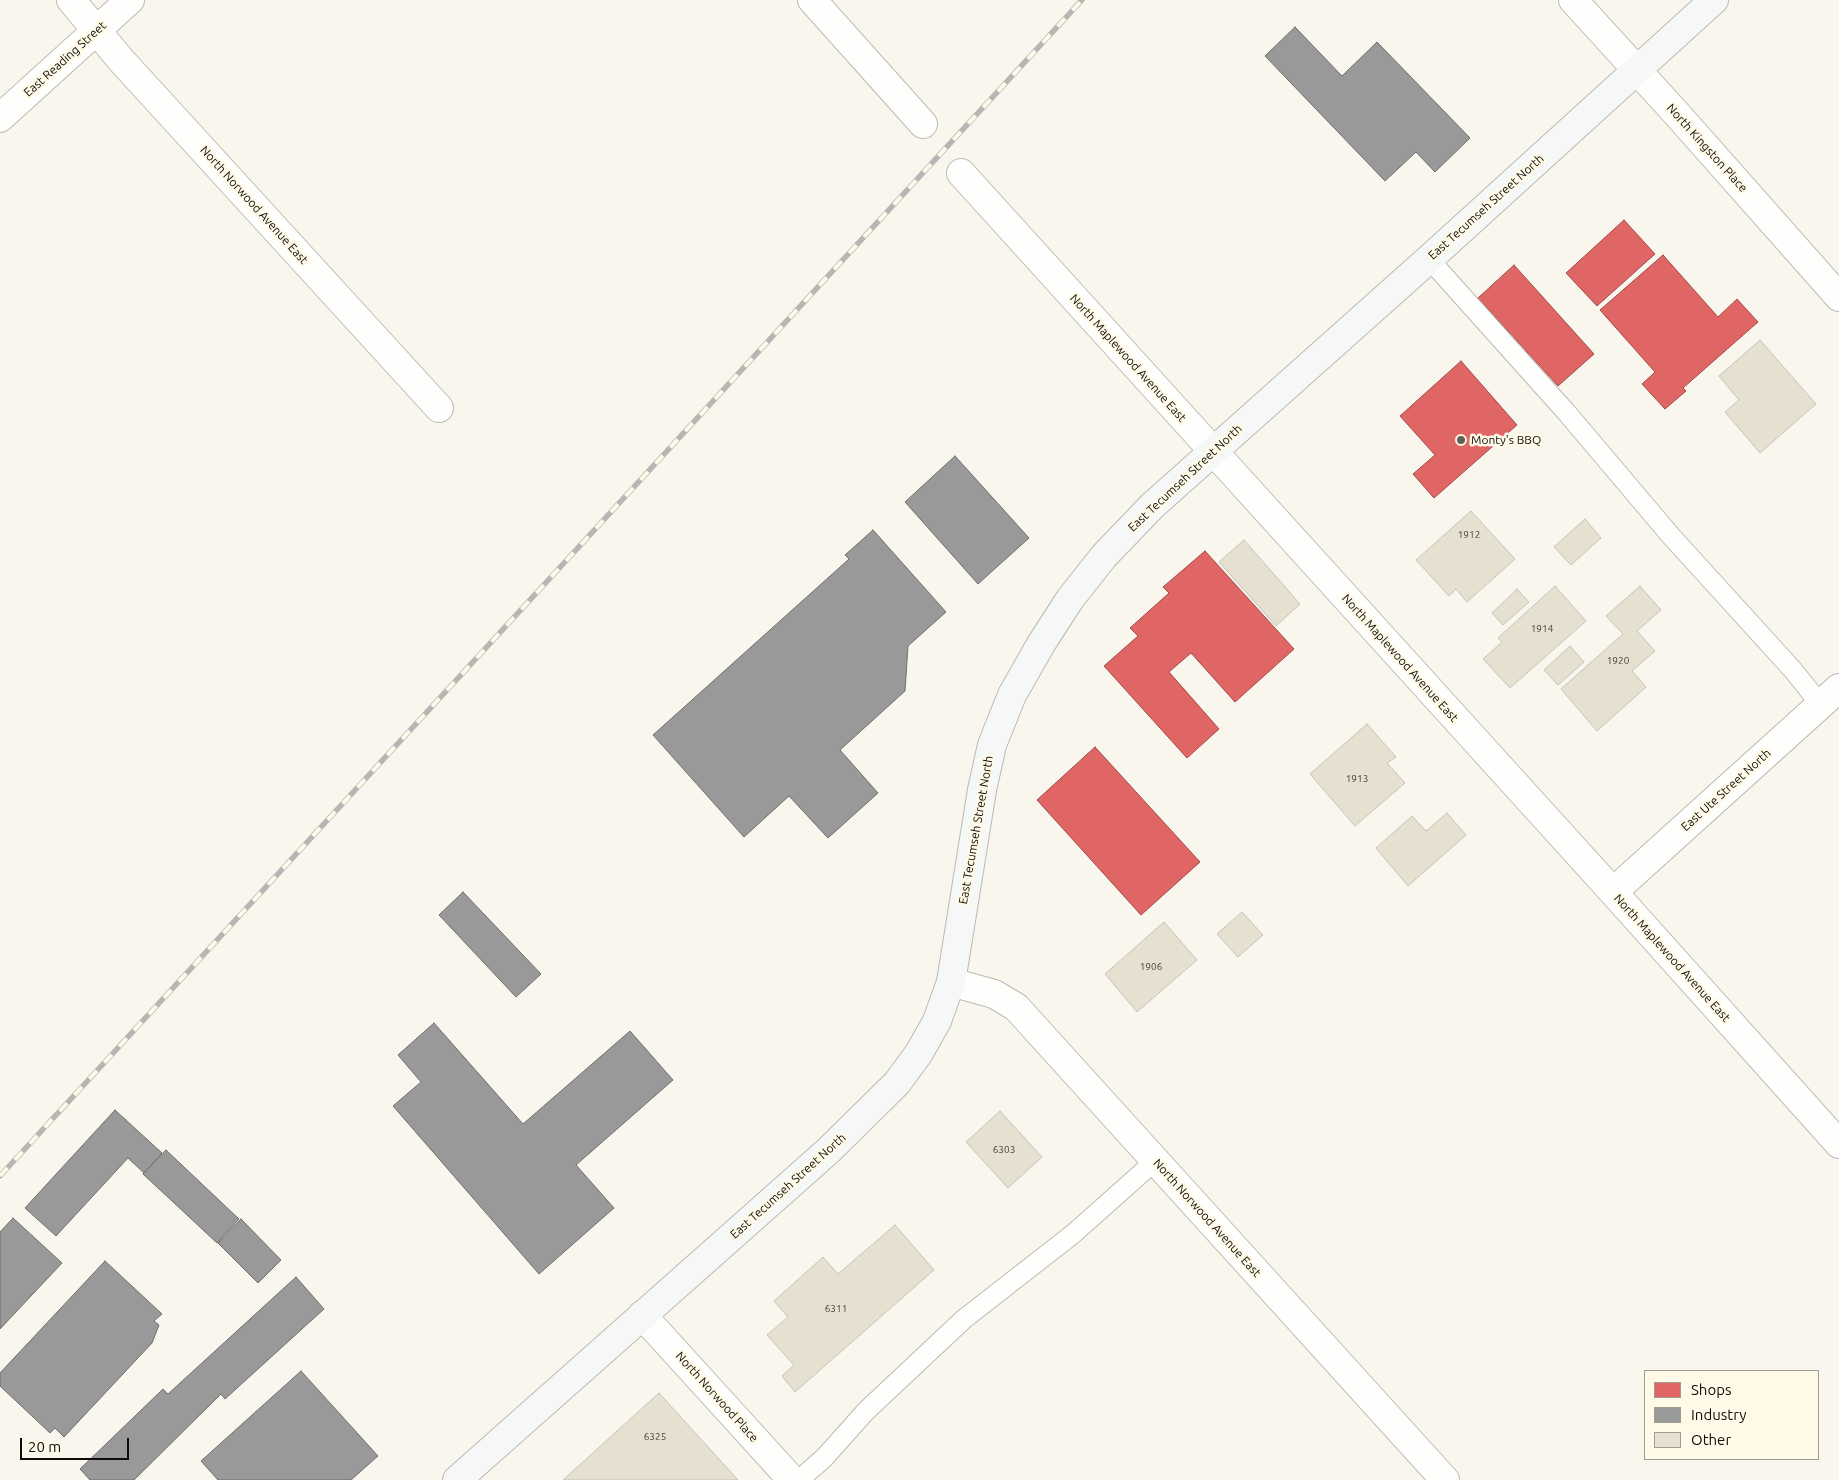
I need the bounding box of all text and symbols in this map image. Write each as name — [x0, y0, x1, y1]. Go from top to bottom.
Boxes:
street label: East Reading Street — [21, 18, 109, 100]
street label: North Kingston Place — [1664, 101, 1750, 195]
street label: North Norwood Avenue East — [197, 143, 311, 267]
street label: East Tecumseh Street North — [1425, 151, 1547, 263]
street label: North Maplewood Avenue East — [1067, 291, 1189, 425]
street label: East Tecumseh Street North — [1125, 421, 1245, 535]
place label: Monty's BBQ — [1471, 433, 1541, 447]
marker: Monty's BBQ — [1455, 434, 1467, 446]
house number: 1912 — [1458, 529, 1480, 541]
street label: North Maplewood Avenue East — [1339, 591, 1461, 725]
house number: 1914 — [1531, 623, 1553, 635]
house number: 1920 — [1607, 655, 1629, 667]
street label: East Ute Street North — [1678, 746, 1774, 834]
street label: East Tecumseh Street North — [956, 755, 996, 905]
house number: 1913 — [1346, 773, 1368, 785]
street label: North Maplewood Avenue East — [1611, 891, 1733, 1025]
house number: 1906 — [1140, 961, 1162, 973]
street label: East Tecumseh Street North — [727, 1130, 849, 1242]
house number: 6303 — [993, 1144, 1015, 1156]
street label: North Norwood Avenue East — [1150, 1156, 1264, 1280]
house number: 6311 — [825, 1303, 847, 1315]
street label: North Norwood Place — [673, 1349, 761, 1445]
legend — [1644, 1370, 1819, 1460]
text: Shops — [1691, 1381, 1732, 1398]
text: Industry — [1691, 1406, 1746, 1423]
scale bar — [22, 1428, 131, 1460]
house number: 6325 — [644, 1431, 666, 1443]
text: Other — [1691, 1431, 1731, 1448]
text: 20 m — [28, 1438, 61, 1455]

